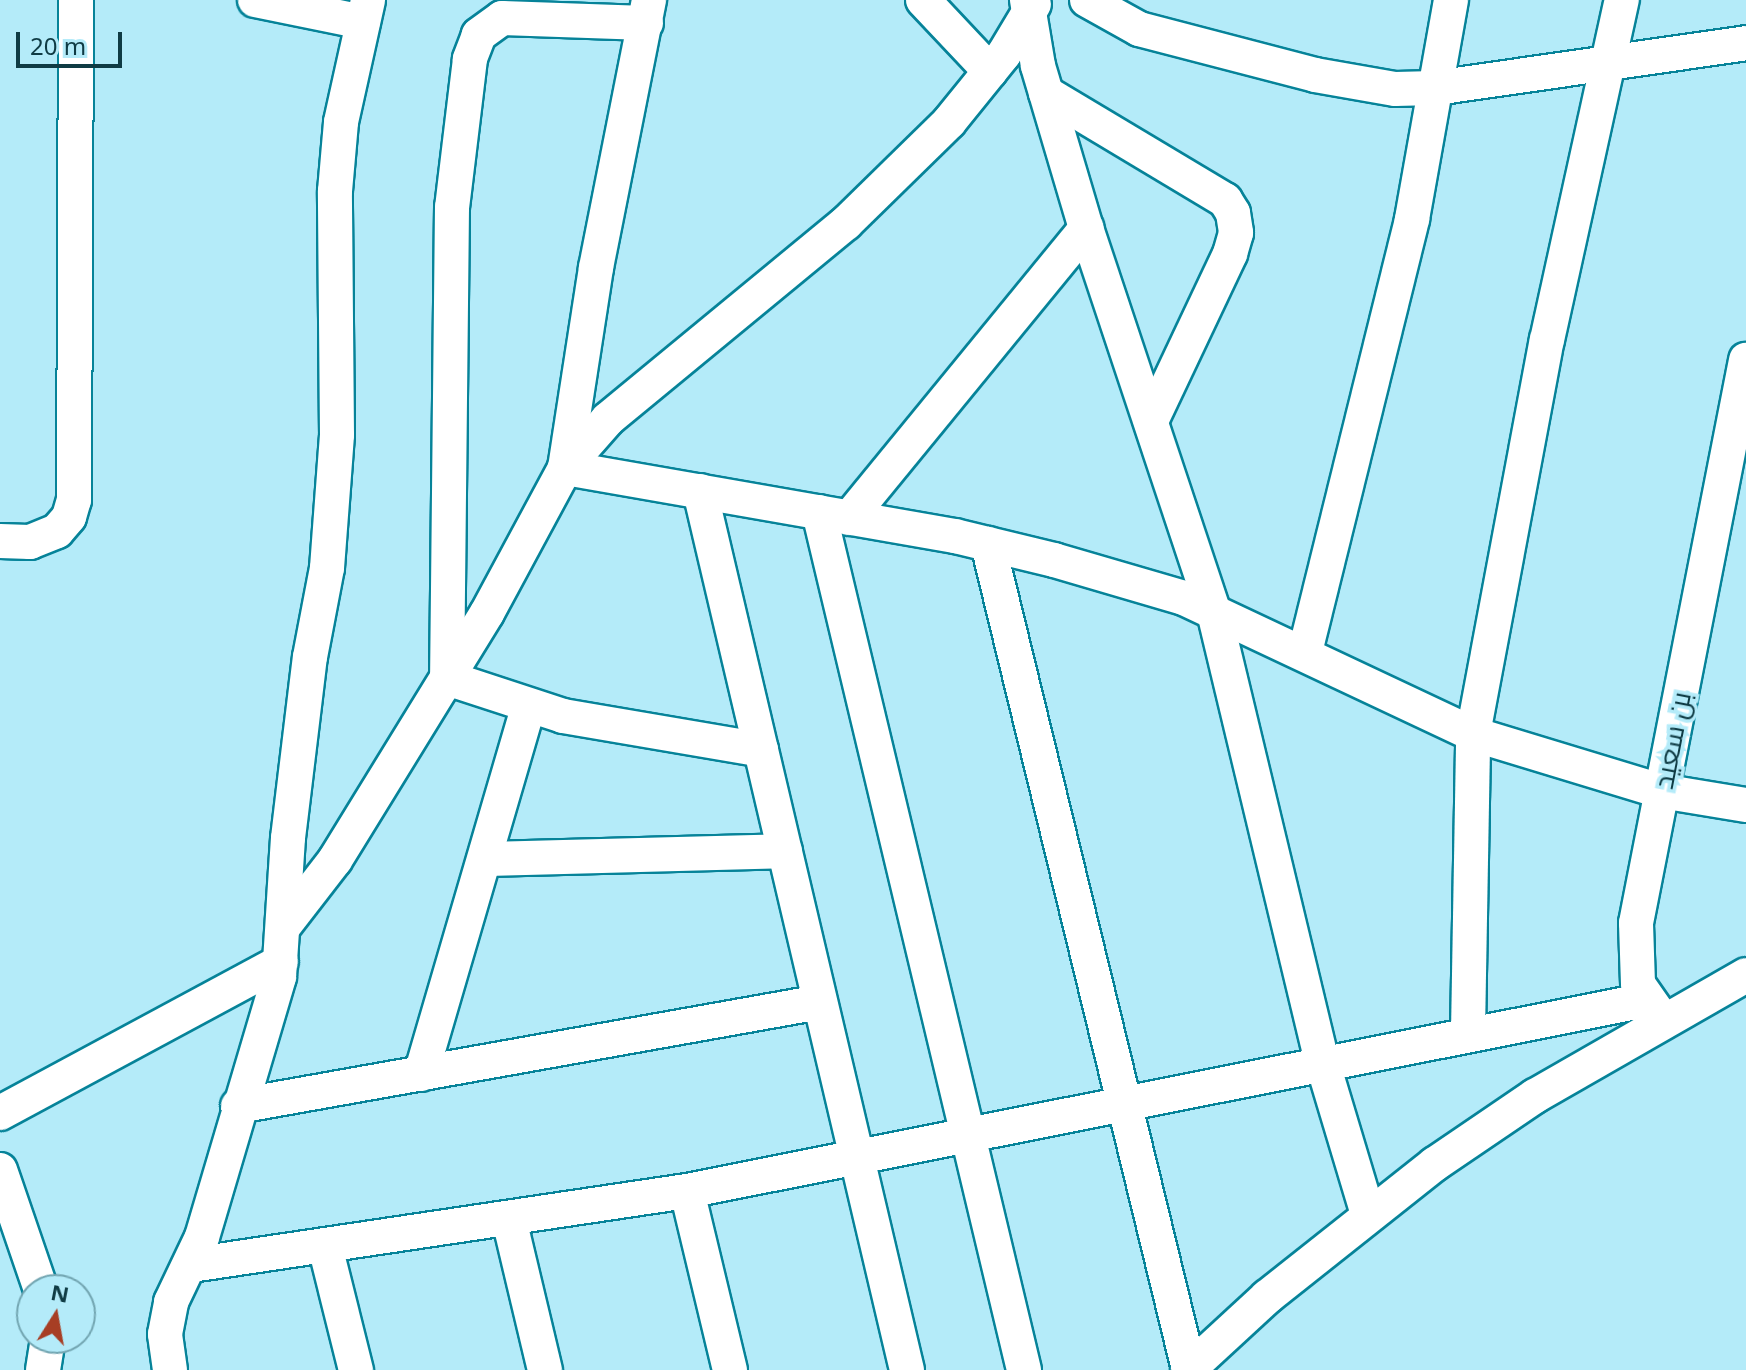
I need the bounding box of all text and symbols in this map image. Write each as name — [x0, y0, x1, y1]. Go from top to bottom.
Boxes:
scale bar — [20, 16, 126, 66]
text: 20 m — [30, 29, 86, 62]
street label: بن سعيد — [1645, 688, 1697, 792]
north arrow — [16, 1274, 96, 1354]
text: N — [49, 1276, 72, 1309]

